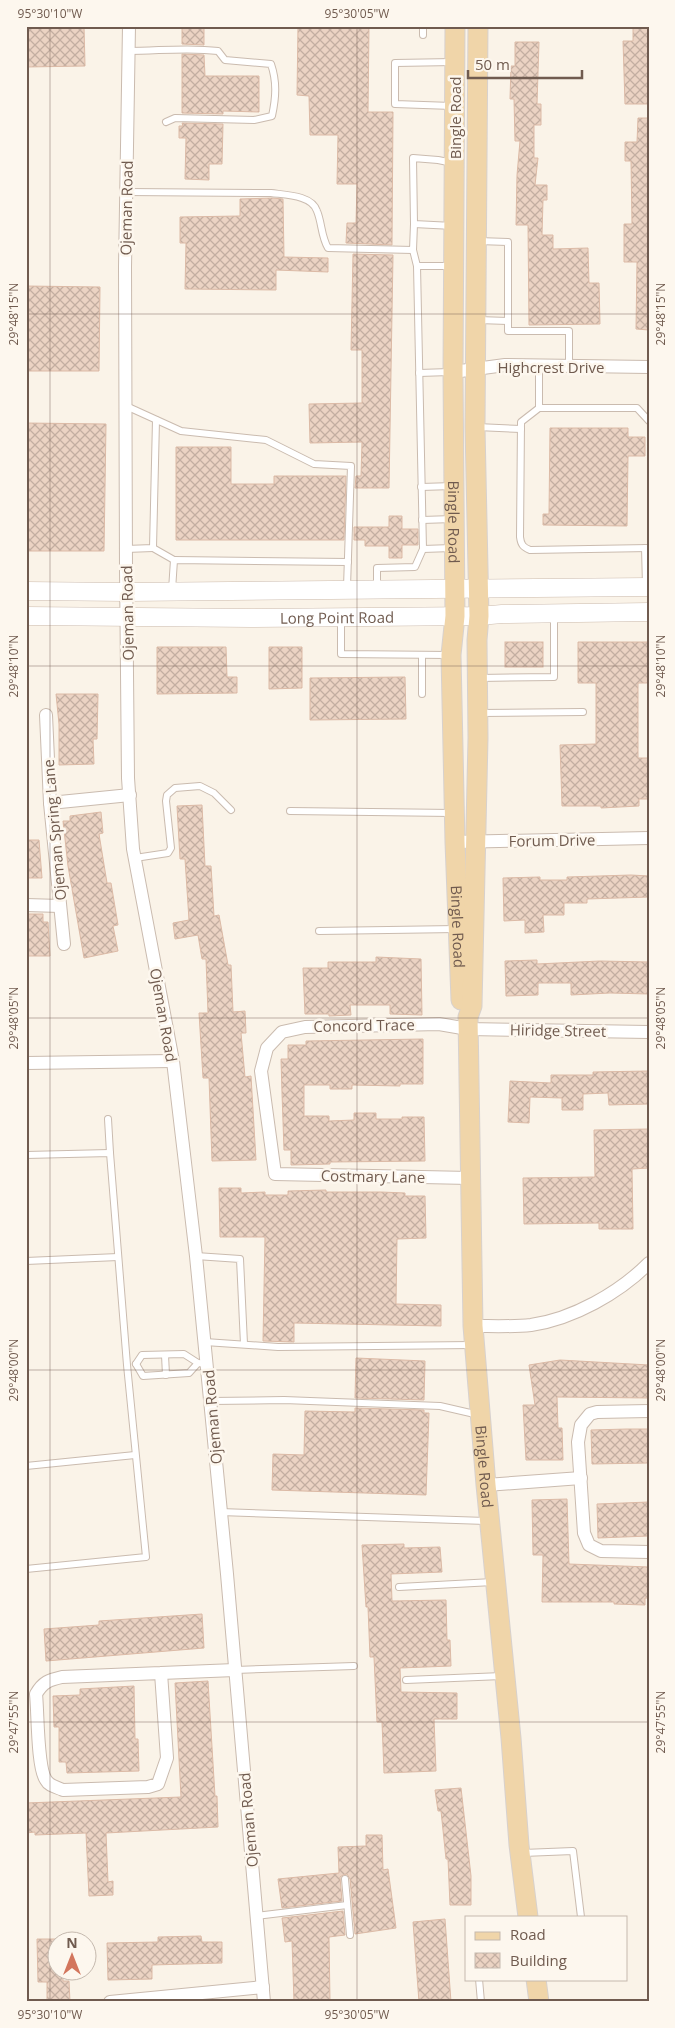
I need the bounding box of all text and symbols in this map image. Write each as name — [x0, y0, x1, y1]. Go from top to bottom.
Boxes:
text: 95°30'10"W — [18, 5, 82, 22]
text: 95°30'05"W — [325, 5, 389, 22]
scale bar — [468, 48, 581, 80]
text: 50 m — [475, 54, 510, 74]
street label: Bingle Road — [445, 77, 465, 159]
street label: Ojeman Road — [115, 160, 137, 256]
text: 29°48'15"N — [5, 283, 22, 345]
text: 29°48'15"N — [652, 283, 669, 345]
street label: Highcrest Drive — [497, 357, 605, 377]
street label: Bingle Road — [444, 480, 465, 563]
street label: Ojeman Road — [116, 565, 138, 661]
street label: Long Point Road — [280, 607, 394, 628]
text: 29°48'10"N — [5, 635, 22, 697]
text: 29°48'10"N — [652, 635, 669, 697]
street label: Ojeman Spring Lane — [38, 759, 70, 901]
street label: Forum Drive — [509, 829, 595, 851]
street label: Bingle Road — [447, 885, 470, 968]
street label: Ojeman Road — [146, 966, 182, 1064]
text: 29°48'05"N — [5, 987, 22, 1049]
text: 29°48'05"N — [652, 987, 669, 1049]
street label: Concord Trace — [313, 1014, 415, 1036]
street label: Hiridge Street — [510, 1019, 606, 1041]
street label: Costmary Lane — [321, 1165, 425, 1187]
text: 29°48'00"N — [5, 1339, 22, 1401]
text: 29°48'00"N — [652, 1339, 669, 1401]
street label: Ojeman Road — [198, 1369, 226, 1465]
street label: Bingle Road — [471, 1424, 498, 1509]
text: 29°47'55"N — [5, 1691, 22, 1753]
text: 29°47'55"N — [652, 1691, 669, 1753]
street label: Ojeman Road — [234, 1772, 262, 1868]
legend — [465, 1916, 628, 1980]
text: Road — [510, 1924, 546, 1944]
north arrow — [48, 1930, 98, 1980]
text: N — [66, 1933, 78, 1952]
text: Building — [510, 1950, 567, 1970]
text: 95°30'10"W — [18, 2006, 82, 2023]
text: 95°30'05"W — [325, 2006, 389, 2023]

